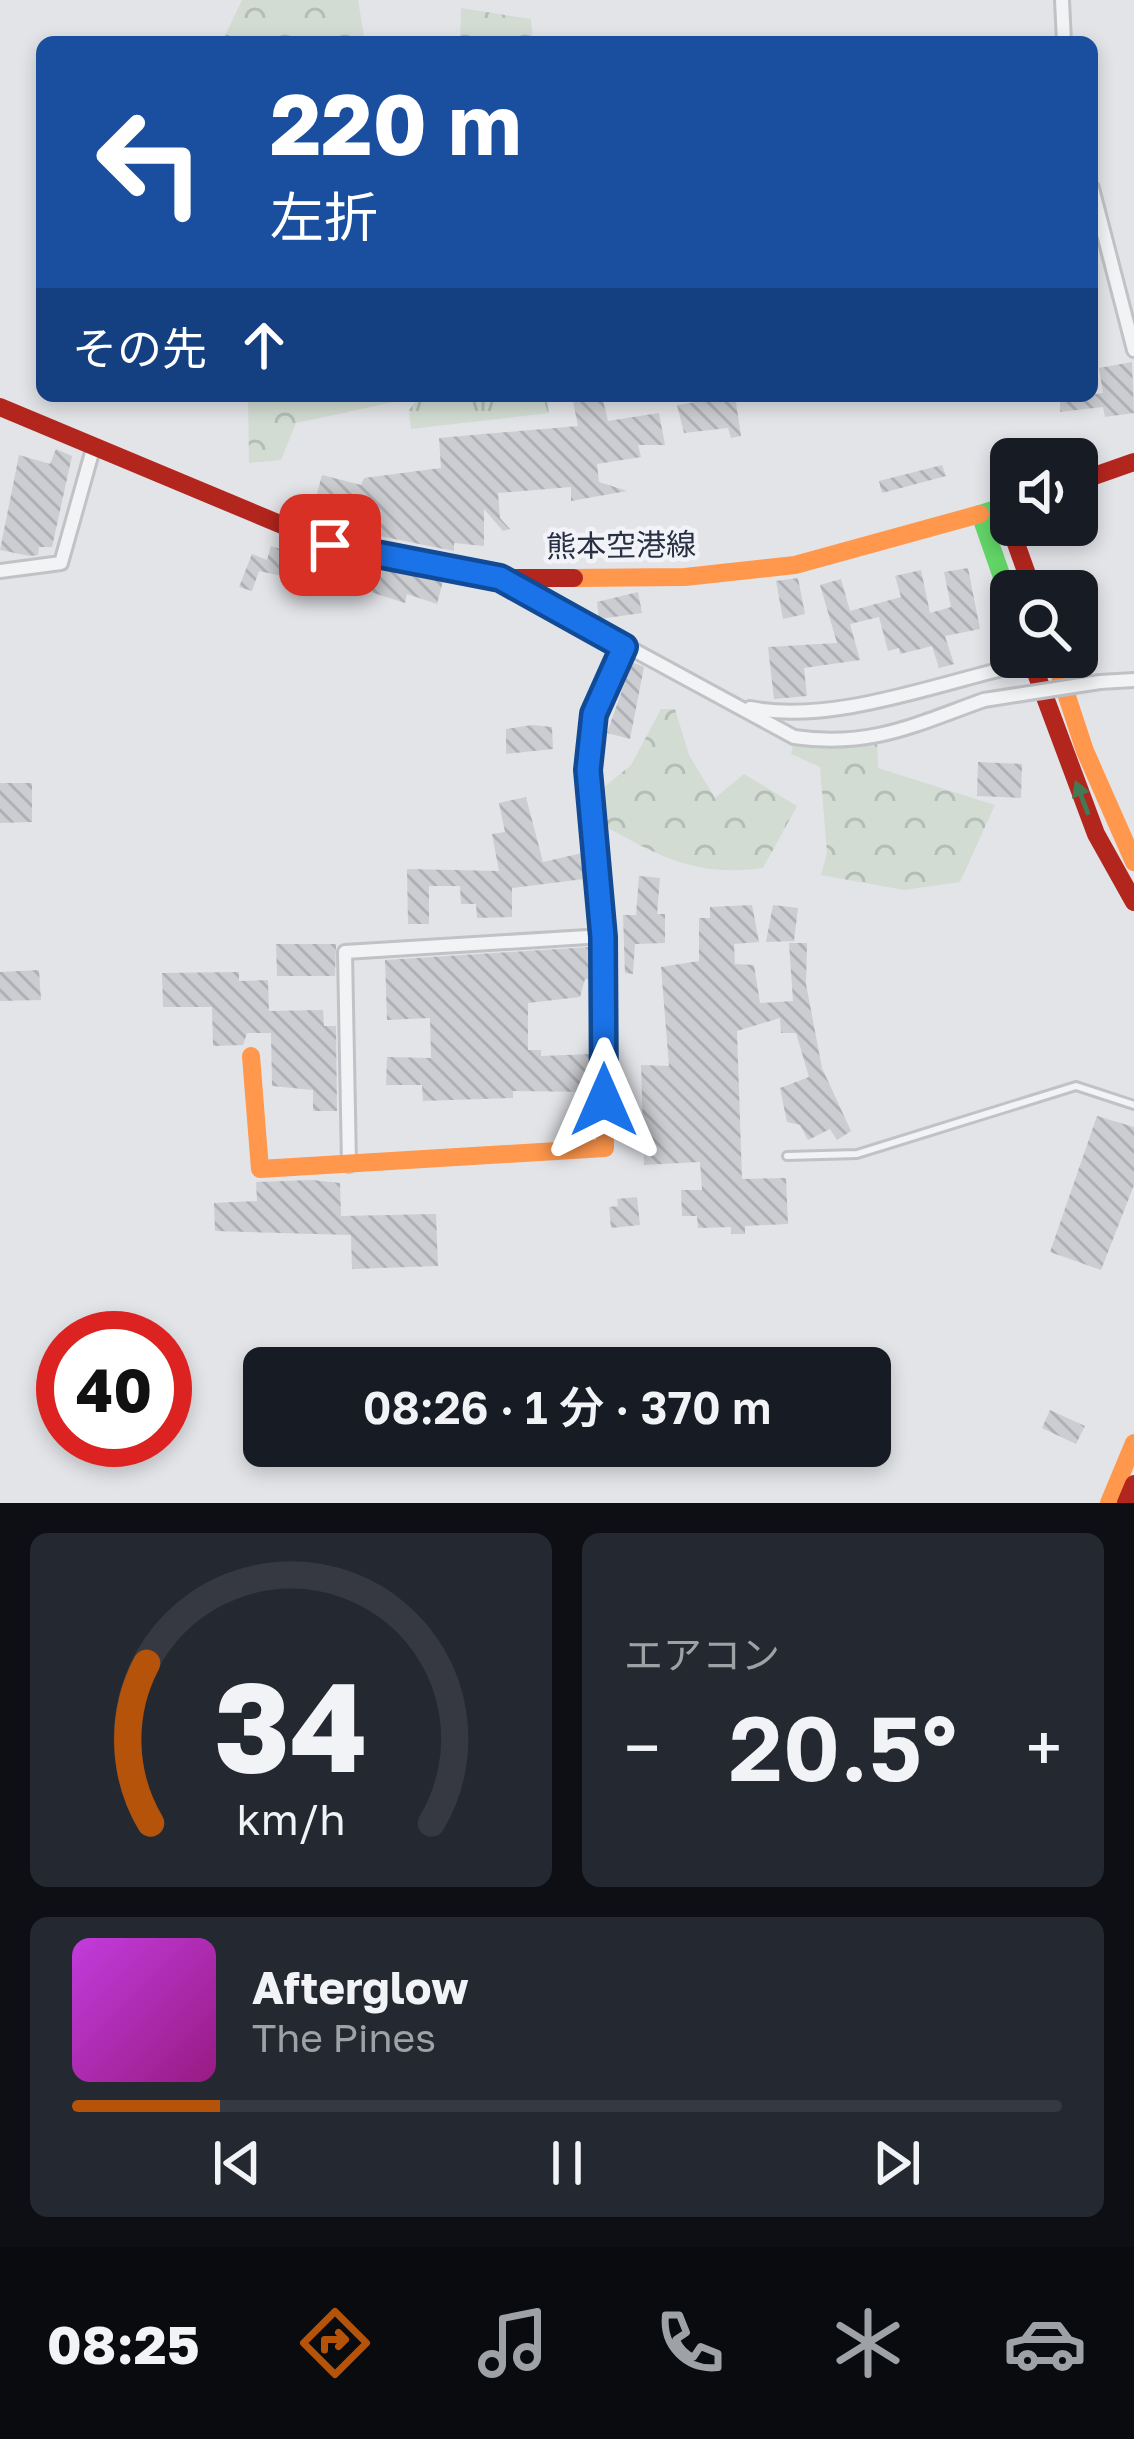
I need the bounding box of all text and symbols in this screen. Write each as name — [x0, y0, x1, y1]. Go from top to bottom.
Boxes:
text: 220 m — [270, 73, 522, 173]
icon: left — [72, 84, 228, 240]
text: 左折 — [270, 184, 378, 249]
icon: ahead — [231, 312, 297, 378]
text: その先 — [72, 321, 207, 375]
map controls — [990, 438, 1098, 678]
button: sound — [990, 438, 1098, 546]
pin — [279, 494, 381, 596]
icon: arrive — [297, 512, 363, 578]
street label: 熊本空港線 — [546, 526, 696, 564]
button: search — [990, 570, 1098, 678]
one-way arrow — [1071, 779, 1090, 815]
position arrow — [541, 1037, 667, 1163]
speed limit sign: 40 — [36, 1311, 192, 1467]
text: 08:26 · 1 分 · 370 m — [363, 1380, 771, 1434]
text: エアコン — [624, 1631, 780, 1678]
text: 34 — [214, 1650, 368, 1799]
text: 20.5° — [729, 1693, 957, 1801]
text: − — [624, 1707, 660, 1787]
text: + — [1026, 1707, 1062, 1787]
text: km/h — [236, 1793, 346, 1844]
text: Afterglow — [252, 1960, 469, 2014]
text: The Pines — [252, 2014, 436, 2061]
icon: previous — [204, 2130, 270, 2196]
icon: pause — [534, 2130, 600, 2196]
icon: next — [864, 2130, 930, 2196]
icon: directions — [293, 2301, 377, 2385]
icon: music — [471, 2301, 555, 2385]
icon: phone — [648, 2301, 732, 2385]
icon: climate — [826, 2301, 910, 2385]
icon: car — [1003, 2301, 1087, 2385]
text: 08:25 — [47, 2311, 200, 2376]

